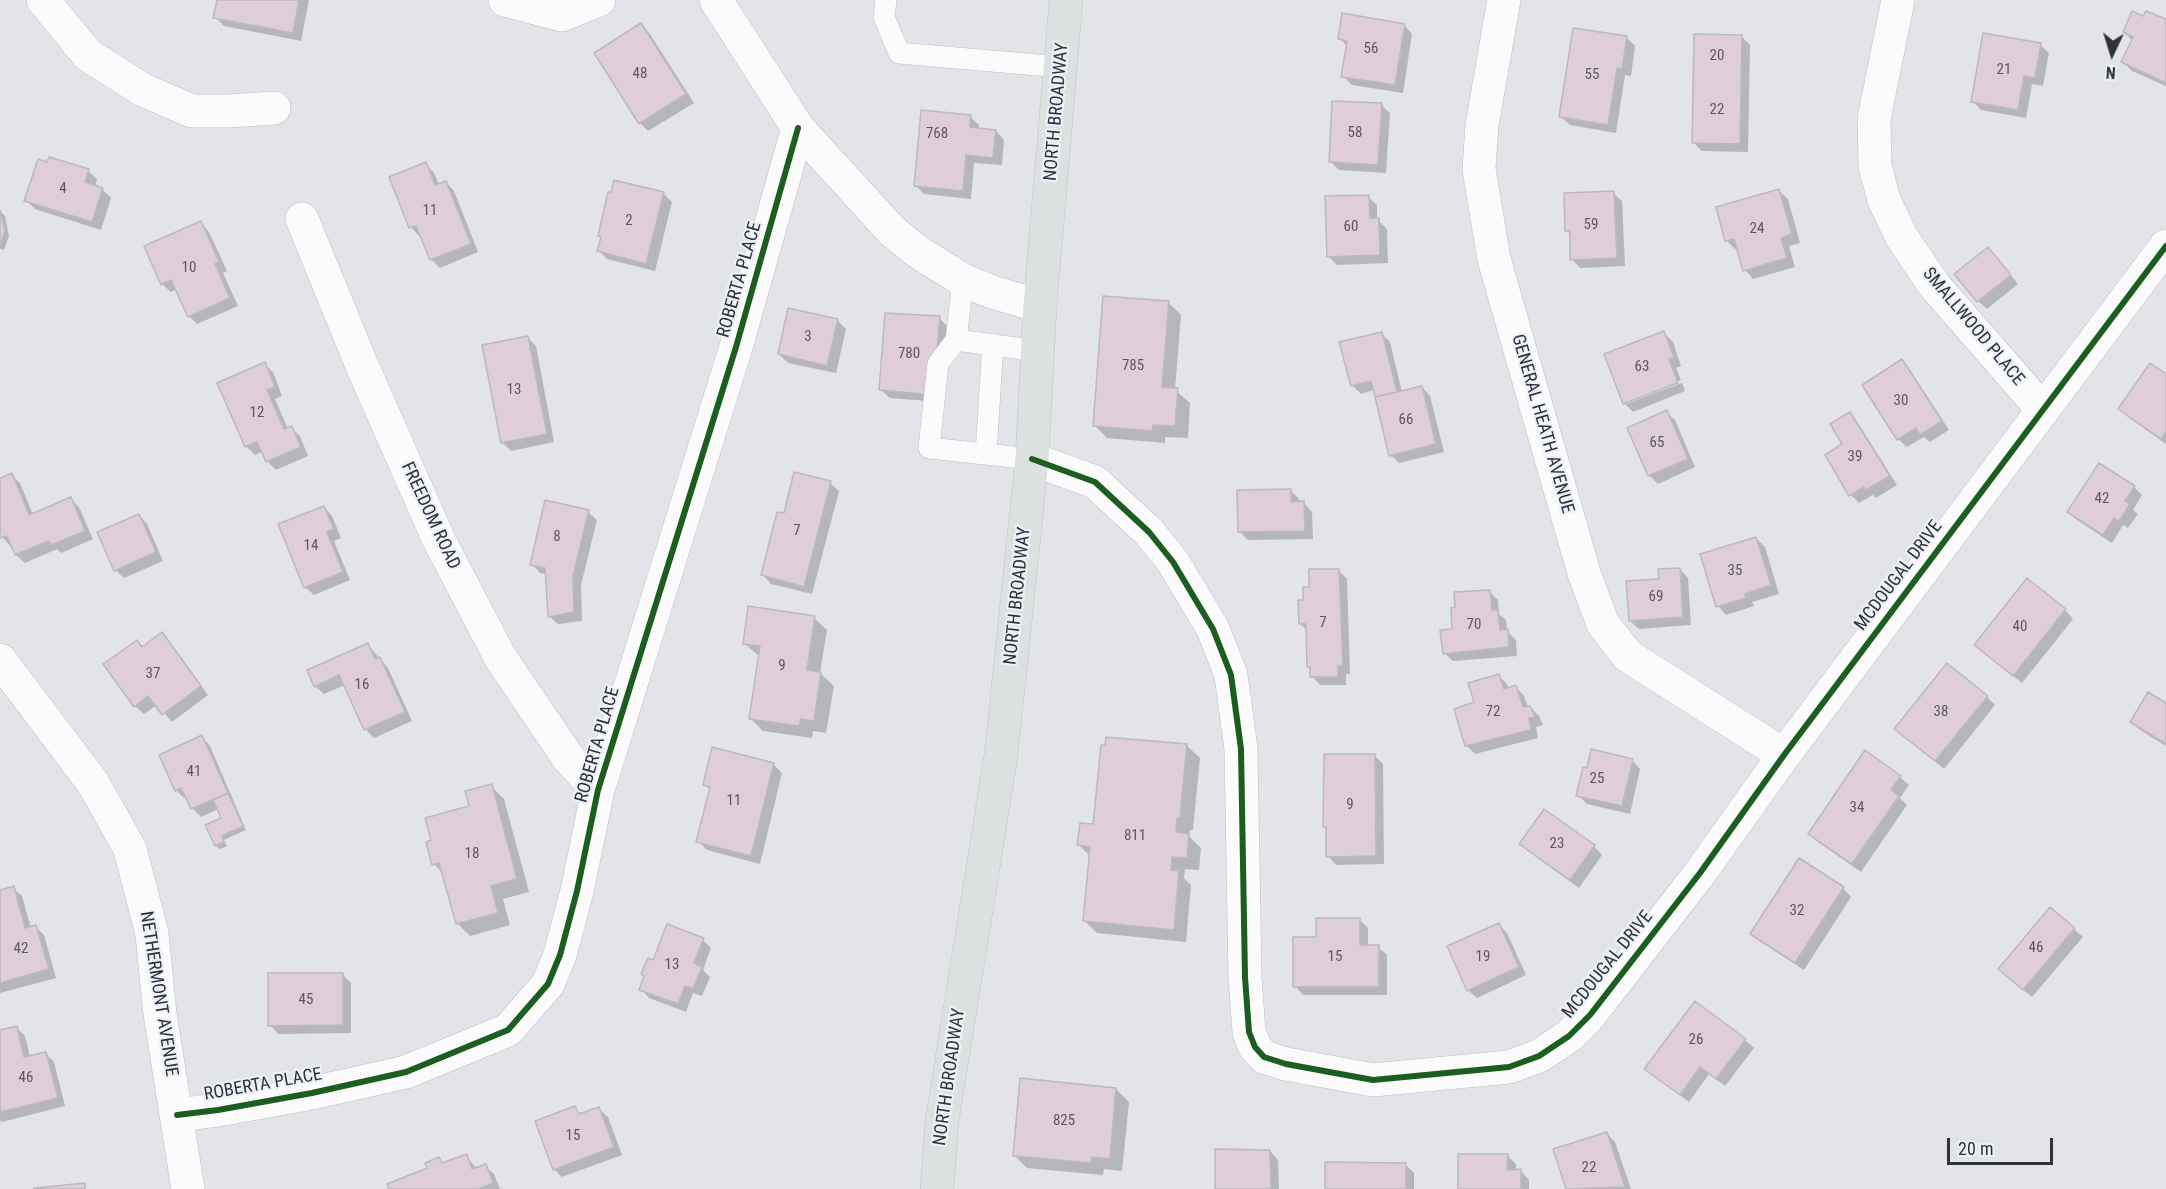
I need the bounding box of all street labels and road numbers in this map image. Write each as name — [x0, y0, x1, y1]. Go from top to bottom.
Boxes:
street label: NORTH BROADWAY — [1040, 42, 1074, 182]
street label: ROBERTA PLACE — [713, 220, 767, 340]
street label: SMALLWOOD PLACE — [1917, 264, 2029, 390]
street label: GENERAL HEATH AVENUE — [1506, 332, 1578, 516]
street label: FREEDOM ROAD — [396, 459, 464, 573]
street label: MCDOUGAL DRIVE — [1851, 517, 1947, 635]
street label: NORTH BROADWAY — [1000, 526, 1036, 666]
street label: ROBERTA PLACE — [571, 685, 625, 805]
street label: MCDOUGAL DRIVE — [1558, 907, 1658, 1023]
street label: NETHERMONT AVENUE — [134, 910, 182, 1078]
street label: NORTH BROADWAY — [930, 1007, 970, 1147]
street label: ROBERTA PLACE — [202, 1064, 324, 1106]

